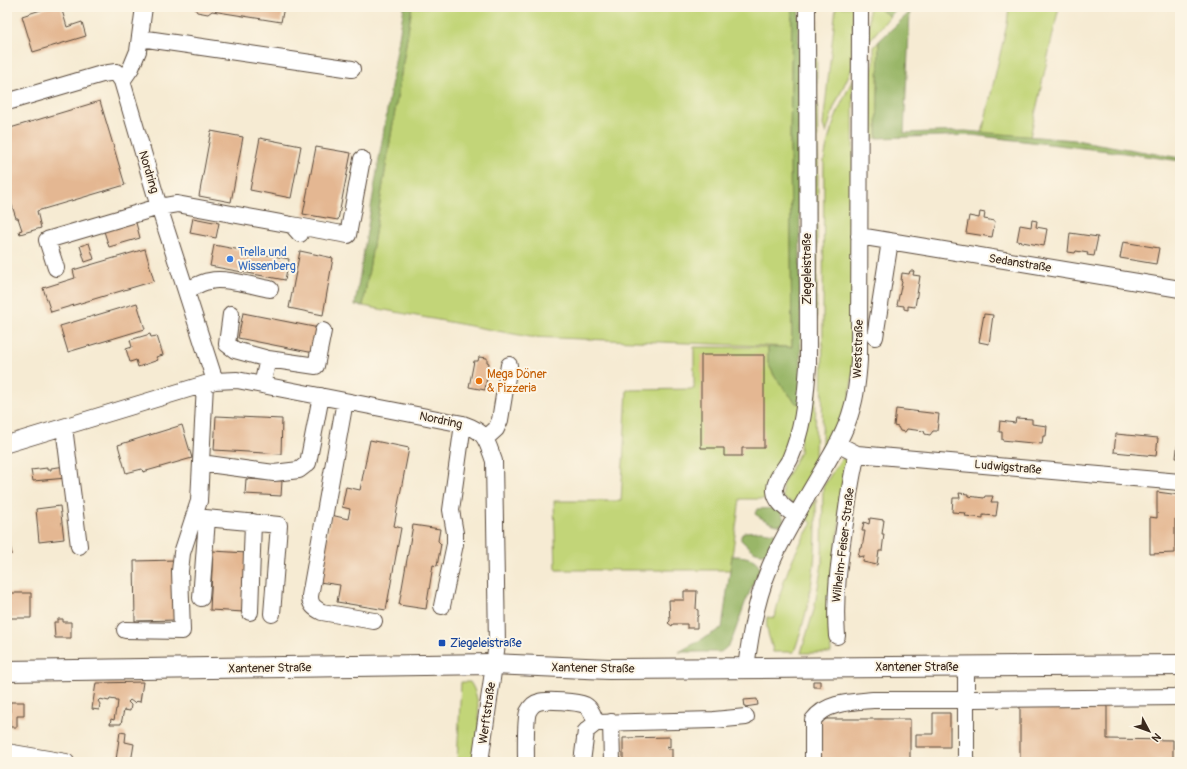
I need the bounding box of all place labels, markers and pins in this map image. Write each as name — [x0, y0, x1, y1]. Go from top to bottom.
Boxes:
place label: Trella und Wissenberg — [238, 245, 296, 274]
marker: Trella und Wissenberg — [225, 254, 235, 264]
place label: Mega Döner & Pizzeria — [487, 367, 548, 396]
marker: Mega Döner & Pizzeria — [474, 376, 484, 386]
place label: Ziegeleistraße — [450, 636, 522, 651]
marker: Ziegeleistraße — [437, 638, 447, 648]

